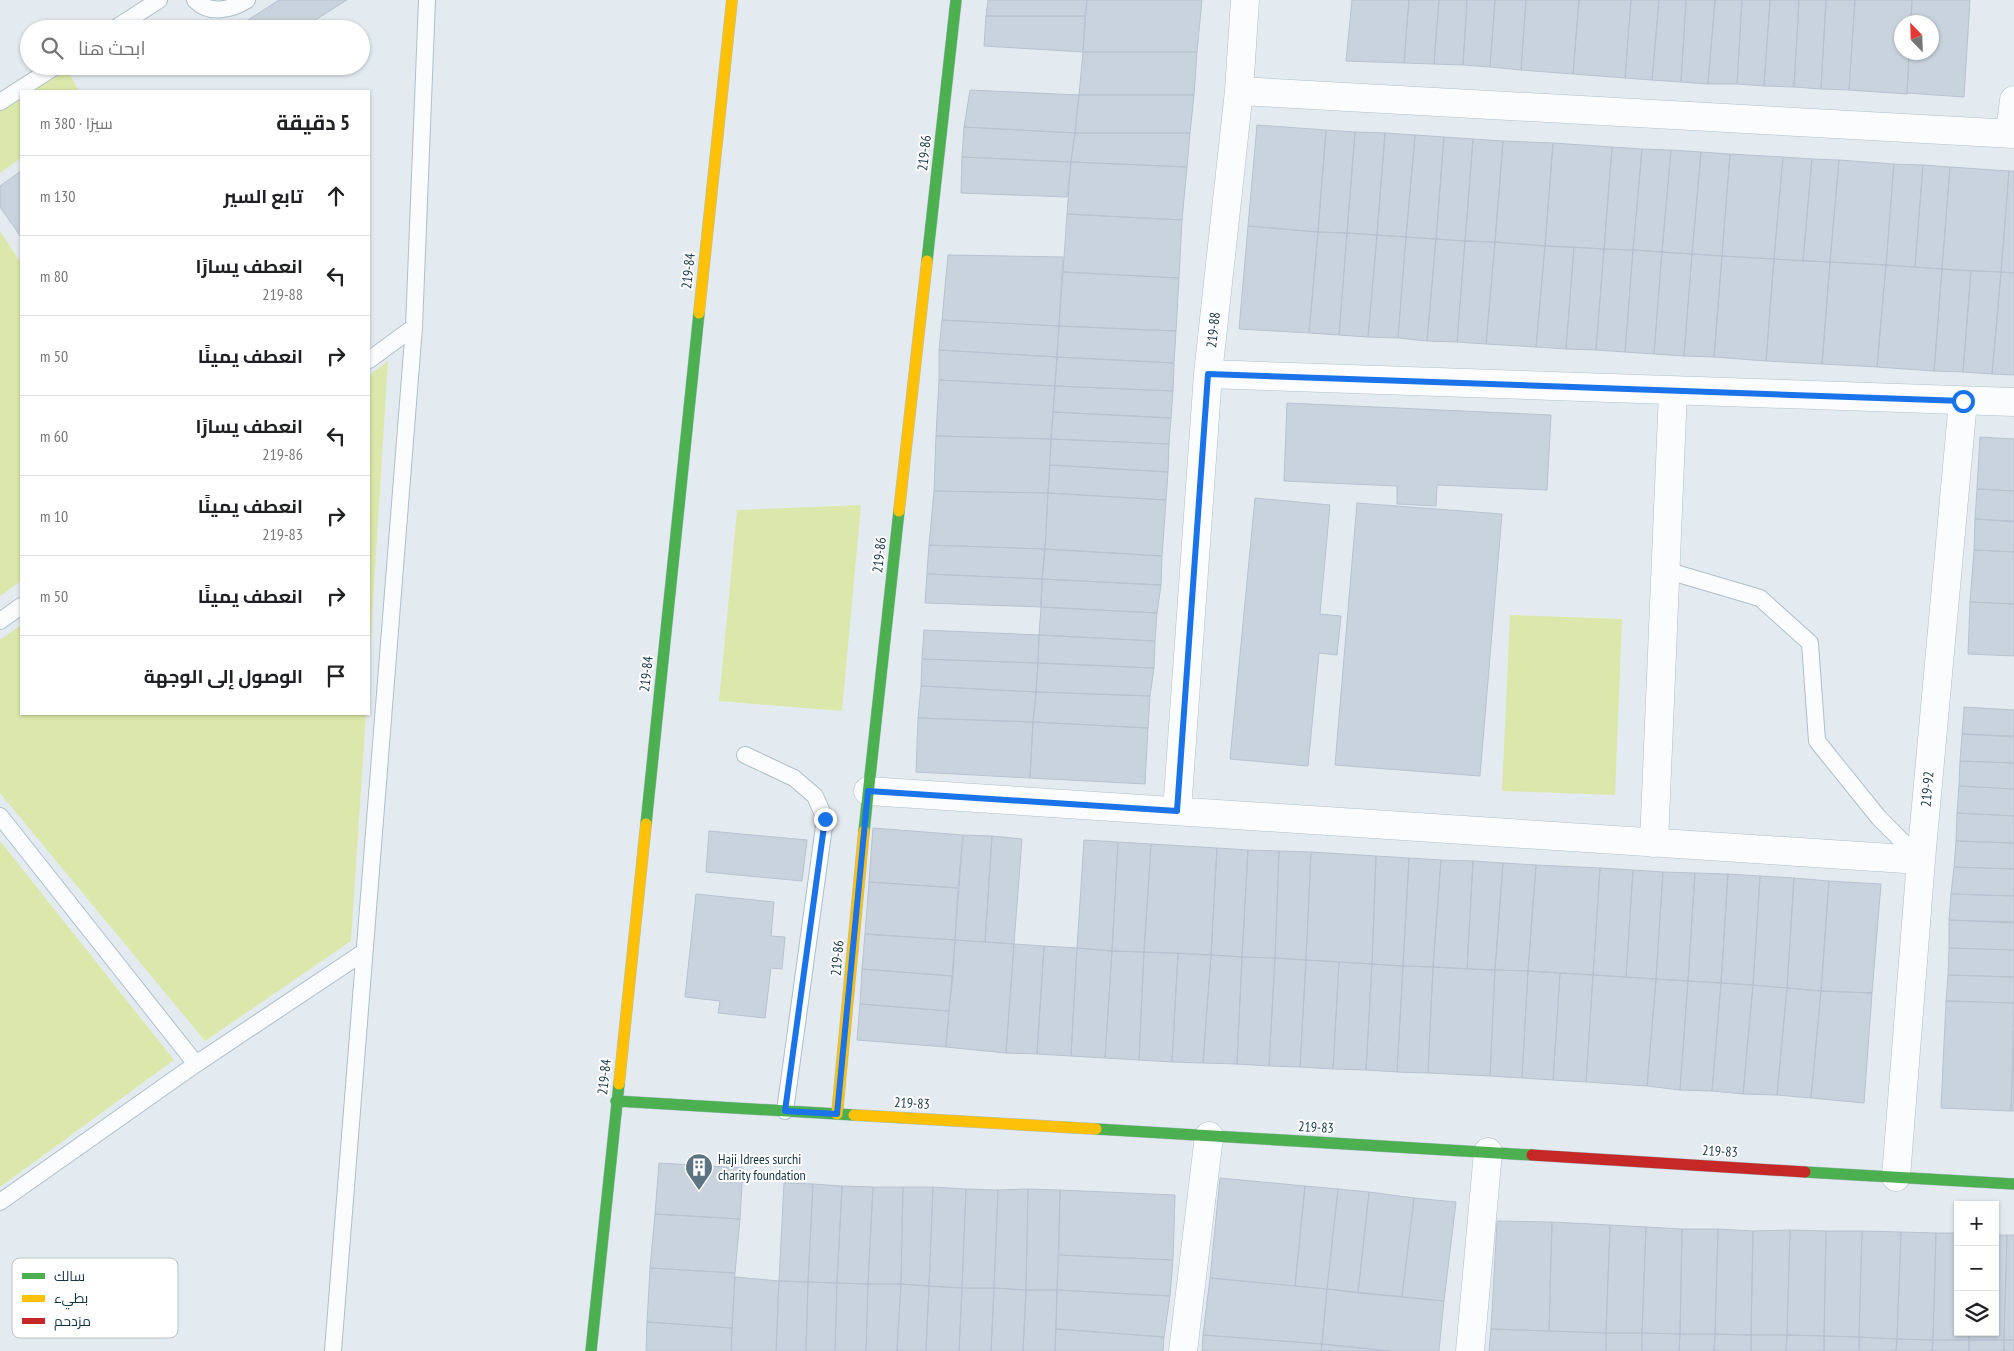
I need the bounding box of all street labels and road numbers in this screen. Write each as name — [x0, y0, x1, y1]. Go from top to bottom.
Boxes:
street label: 219-86 — [913, 134, 935, 172]
street label: 219-84 — [677, 252, 699, 290]
street label: 219-88 — [1202, 311, 1224, 349]
street label: 219-86 — [868, 536, 890, 574]
street label: 219-84 — [635, 655, 657, 693]
street label: 219-92 — [1916, 770, 1938, 808]
street label: 219-86 — [826, 939, 848, 977]
street label: 219-84 — [593, 1058, 615, 1096]
street label: 219-83 — [894, 1093, 930, 1113]
street label: 219-83 — [1298, 1117, 1334, 1137]
street label: 219-83 — [1702, 1141, 1738, 1161]

